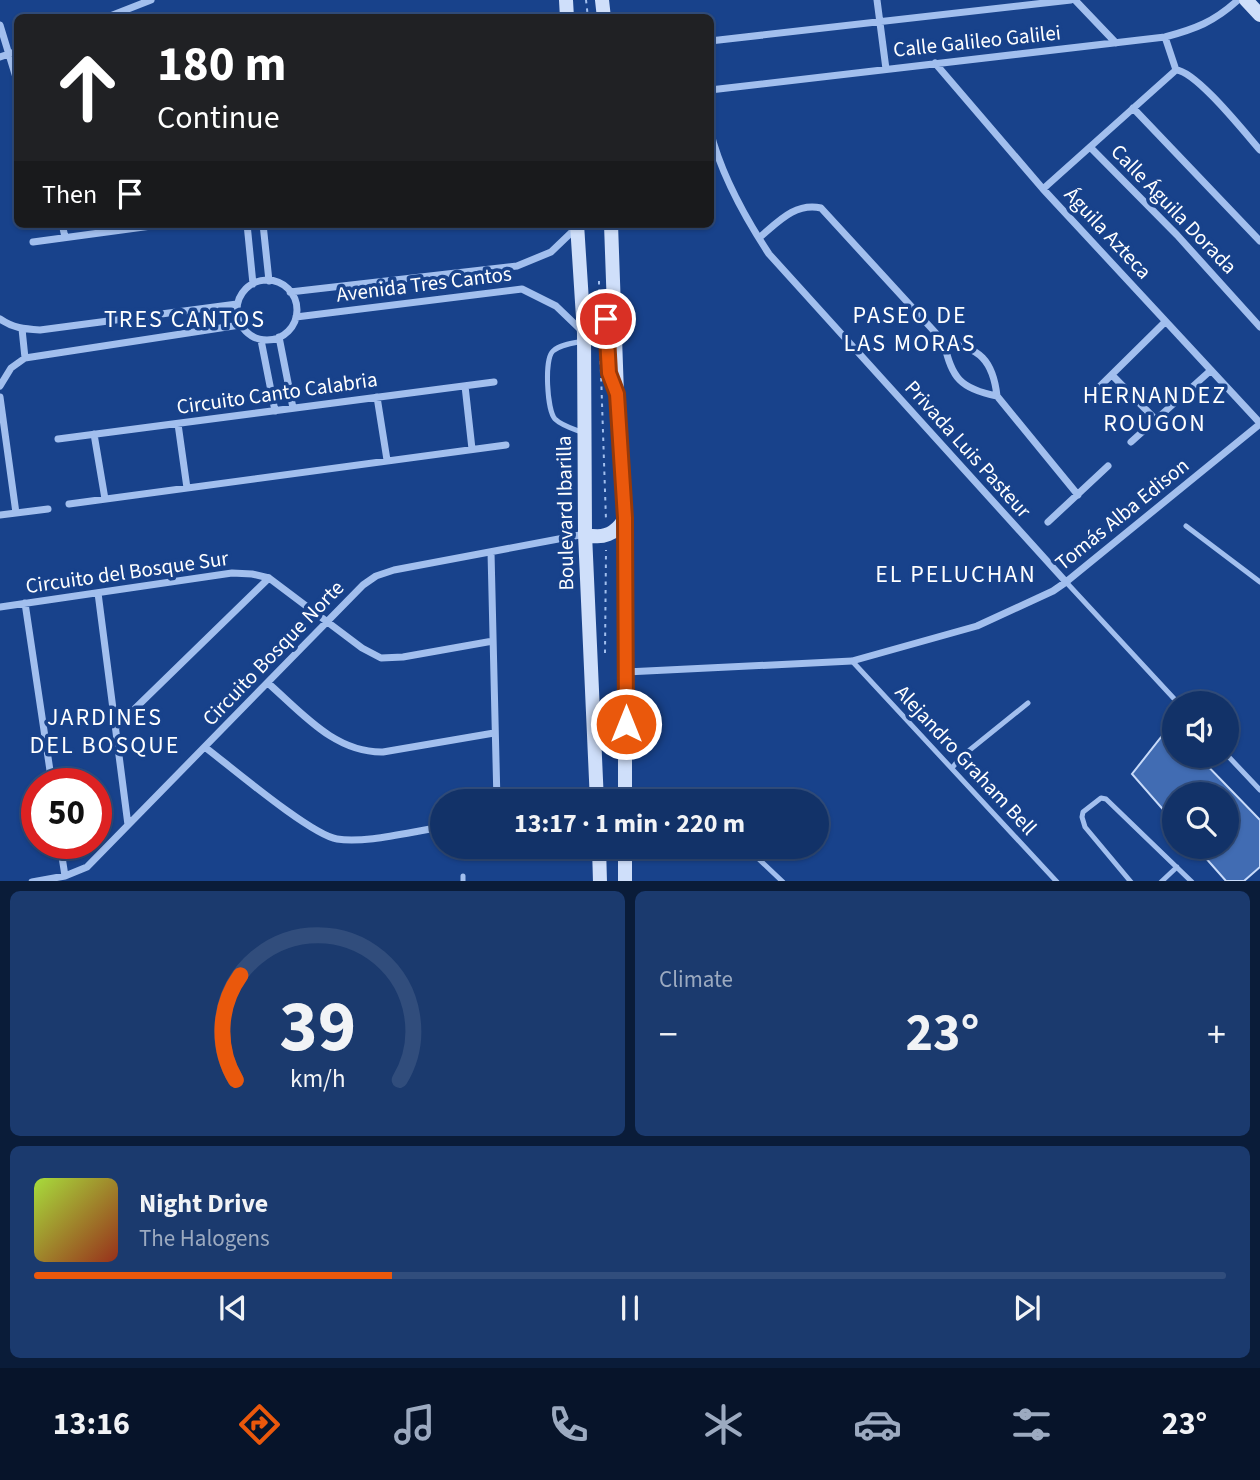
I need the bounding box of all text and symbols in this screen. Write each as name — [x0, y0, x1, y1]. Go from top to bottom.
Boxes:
street label: Calle Galileo Galilei — [892, 17, 1062, 65]
text: 180 m — [157, 30, 286, 100]
icon: ahead — [42, 42, 133, 133]
text: Continue — [157, 95, 280, 141]
street label: Calle Águila Dorada — [1104, 137, 1244, 281]
icon: arrive — [111, 175, 149, 213]
text: Then — [42, 176, 97, 213]
street label: Águila Azteca — [1057, 180, 1159, 286]
street label: Avenida Tres Cantos — [335, 258, 513, 310]
pin — [576, 289, 636, 349]
district label: PASEO DE LAS MORAS — [843, 298, 977, 361]
icon: arrive — [587, 300, 625, 338]
district label: TRES CANTOS — [104, 302, 266, 337]
street label: Circuito Canto Calabria — [175, 364, 379, 422]
street label: Privada Luis Pasteur — [898, 373, 1039, 525]
district label: HERNANDEZ ROUGON — [1083, 378, 1227, 441]
street label: Boulevard Ibarilla — [549, 435, 581, 591]
street label: Tomás Alba Edison — [1049, 451, 1195, 577]
street label: Circuito del Bosque Sur — [24, 543, 231, 601]
district label: EL PELUCHAN — [875, 557, 1037, 592]
street label: Circuito Bosque Norte — [195, 573, 351, 733]
street label: Alejandro Graham Bell — [888, 678, 1044, 842]
position arrow — [589, 687, 663, 761]
map controls — [1162, 691, 1239, 859]
button: sound — [1162, 691, 1239, 768]
district label: JARDINES DEL BOSQUE — [30, 700, 180, 763]
speed limit sign: 50 — [21, 768, 112, 859]
button: search — [1162, 782, 1239, 859]
text: 13:17 · 1 min · 220 m — [514, 805, 745, 842]
text: Climate — [659, 963, 733, 996]
text: 39 — [279, 975, 356, 1079]
text: 23° — [906, 997, 979, 1071]
text: − — [659, 1008, 678, 1062]
text: + — [1207, 1008, 1226, 1062]
text: km/h — [290, 1060, 345, 1096]
text: Night Drive — [139, 1185, 268, 1222]
text: The Halogens — [139, 1222, 270, 1255]
icon: previous — [214, 1289, 252, 1327]
icon: pause — [611, 1289, 649, 1327]
icon: next — [1008, 1289, 1046, 1327]
icon: directions — [235, 1400, 284, 1449]
icon: music — [390, 1400, 439, 1449]
icon: phone — [544, 1400, 593, 1449]
icon: climate — [699, 1400, 748, 1449]
icon: car — [853, 1400, 902, 1449]
icon: filters — [1007, 1400, 1056, 1449]
text: 13:16 — [53, 1401, 130, 1447]
text: 23° — [1162, 1401, 1207, 1447]

